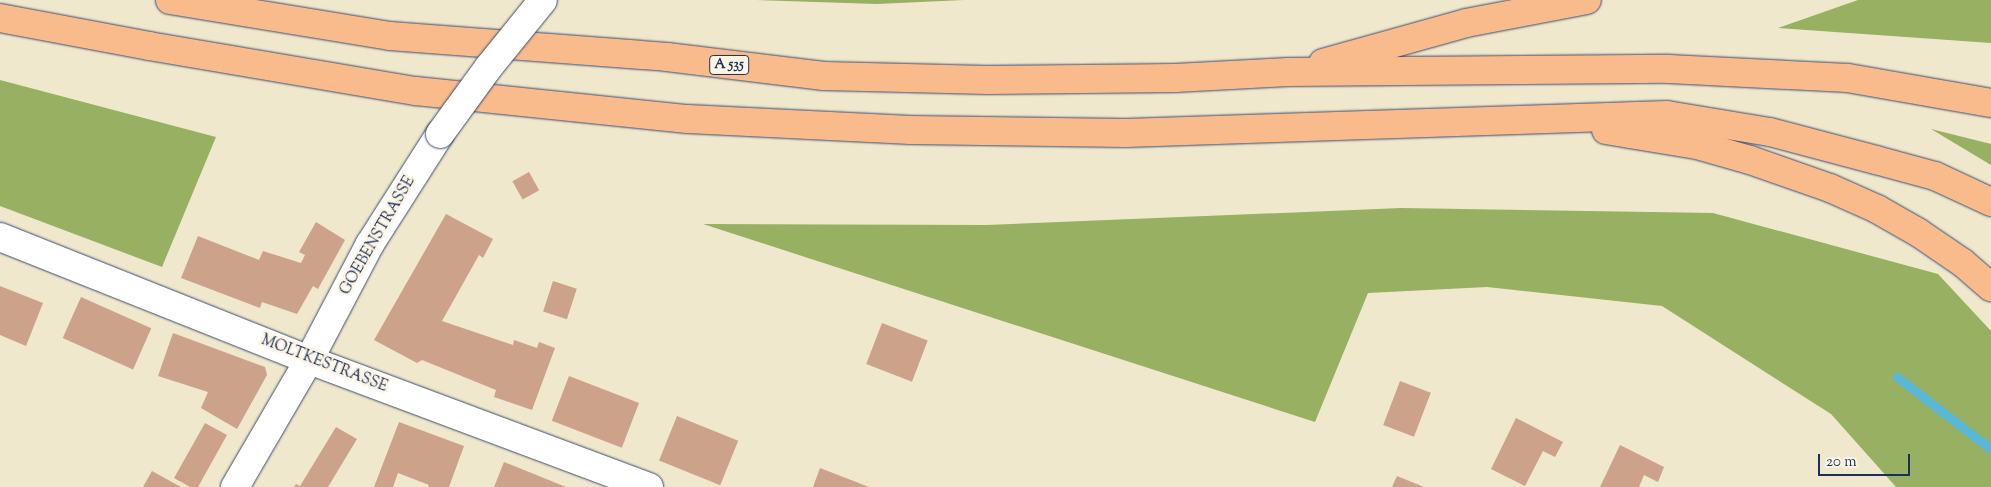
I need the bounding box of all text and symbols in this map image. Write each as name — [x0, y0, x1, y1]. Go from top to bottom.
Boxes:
road number: A 535 — [709, 54, 749, 76]
street label: GOEBENSTRASSE — [337, 174, 419, 298]
street label: MOLTKESTRASSE — [258, 332, 390, 396]
scale bar — [1821, 444, 1914, 476]
text: 20 m — [1826, 452, 1857, 473]

